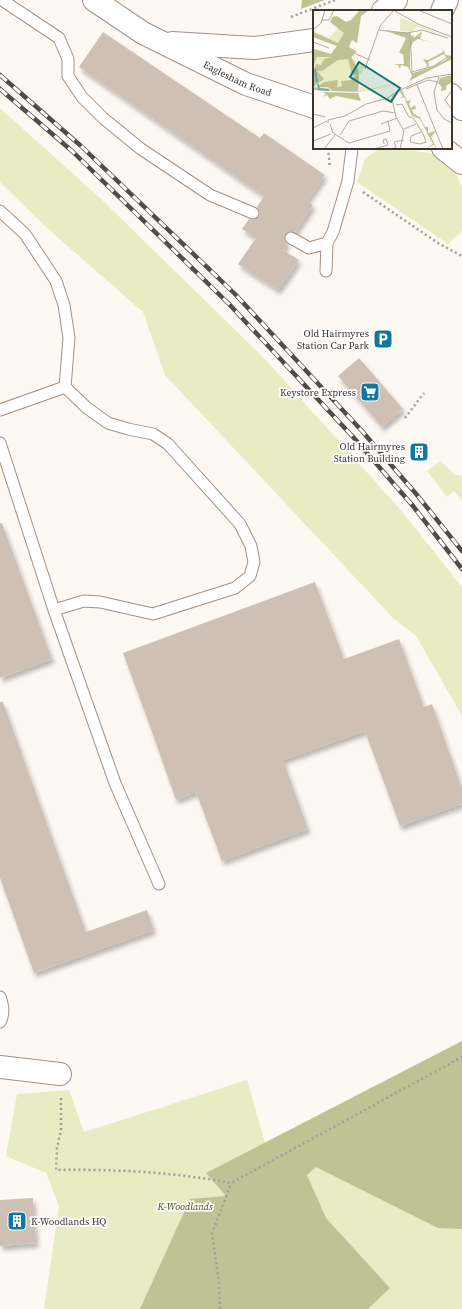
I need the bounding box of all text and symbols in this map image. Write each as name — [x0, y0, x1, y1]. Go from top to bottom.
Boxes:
inset map — [313, 10, 452, 149]
street label: Eaglesham Road — [201, 57, 274, 99]
place label: Old Hairmyres Station Car Park — [297, 327, 370, 352]
parking icon: Old Hairmyres Station Car Park — [372, 328, 394, 350]
supermarket icon: Keystore Express — [359, 381, 381, 403]
place label: Keystore Express — [280, 386, 356, 399]
place label: Old Hairmyres Station Building — [334, 440, 405, 465]
building icon: Old Hairmyres Station Building — [408, 441, 430, 463]
park label: K-Woodlands — [156, 1200, 213, 1213]
building icon: K-Woodlands HQ — [6, 1210, 28, 1232]
place label: K-Woodlands HQ — [31, 1215, 106, 1228]

